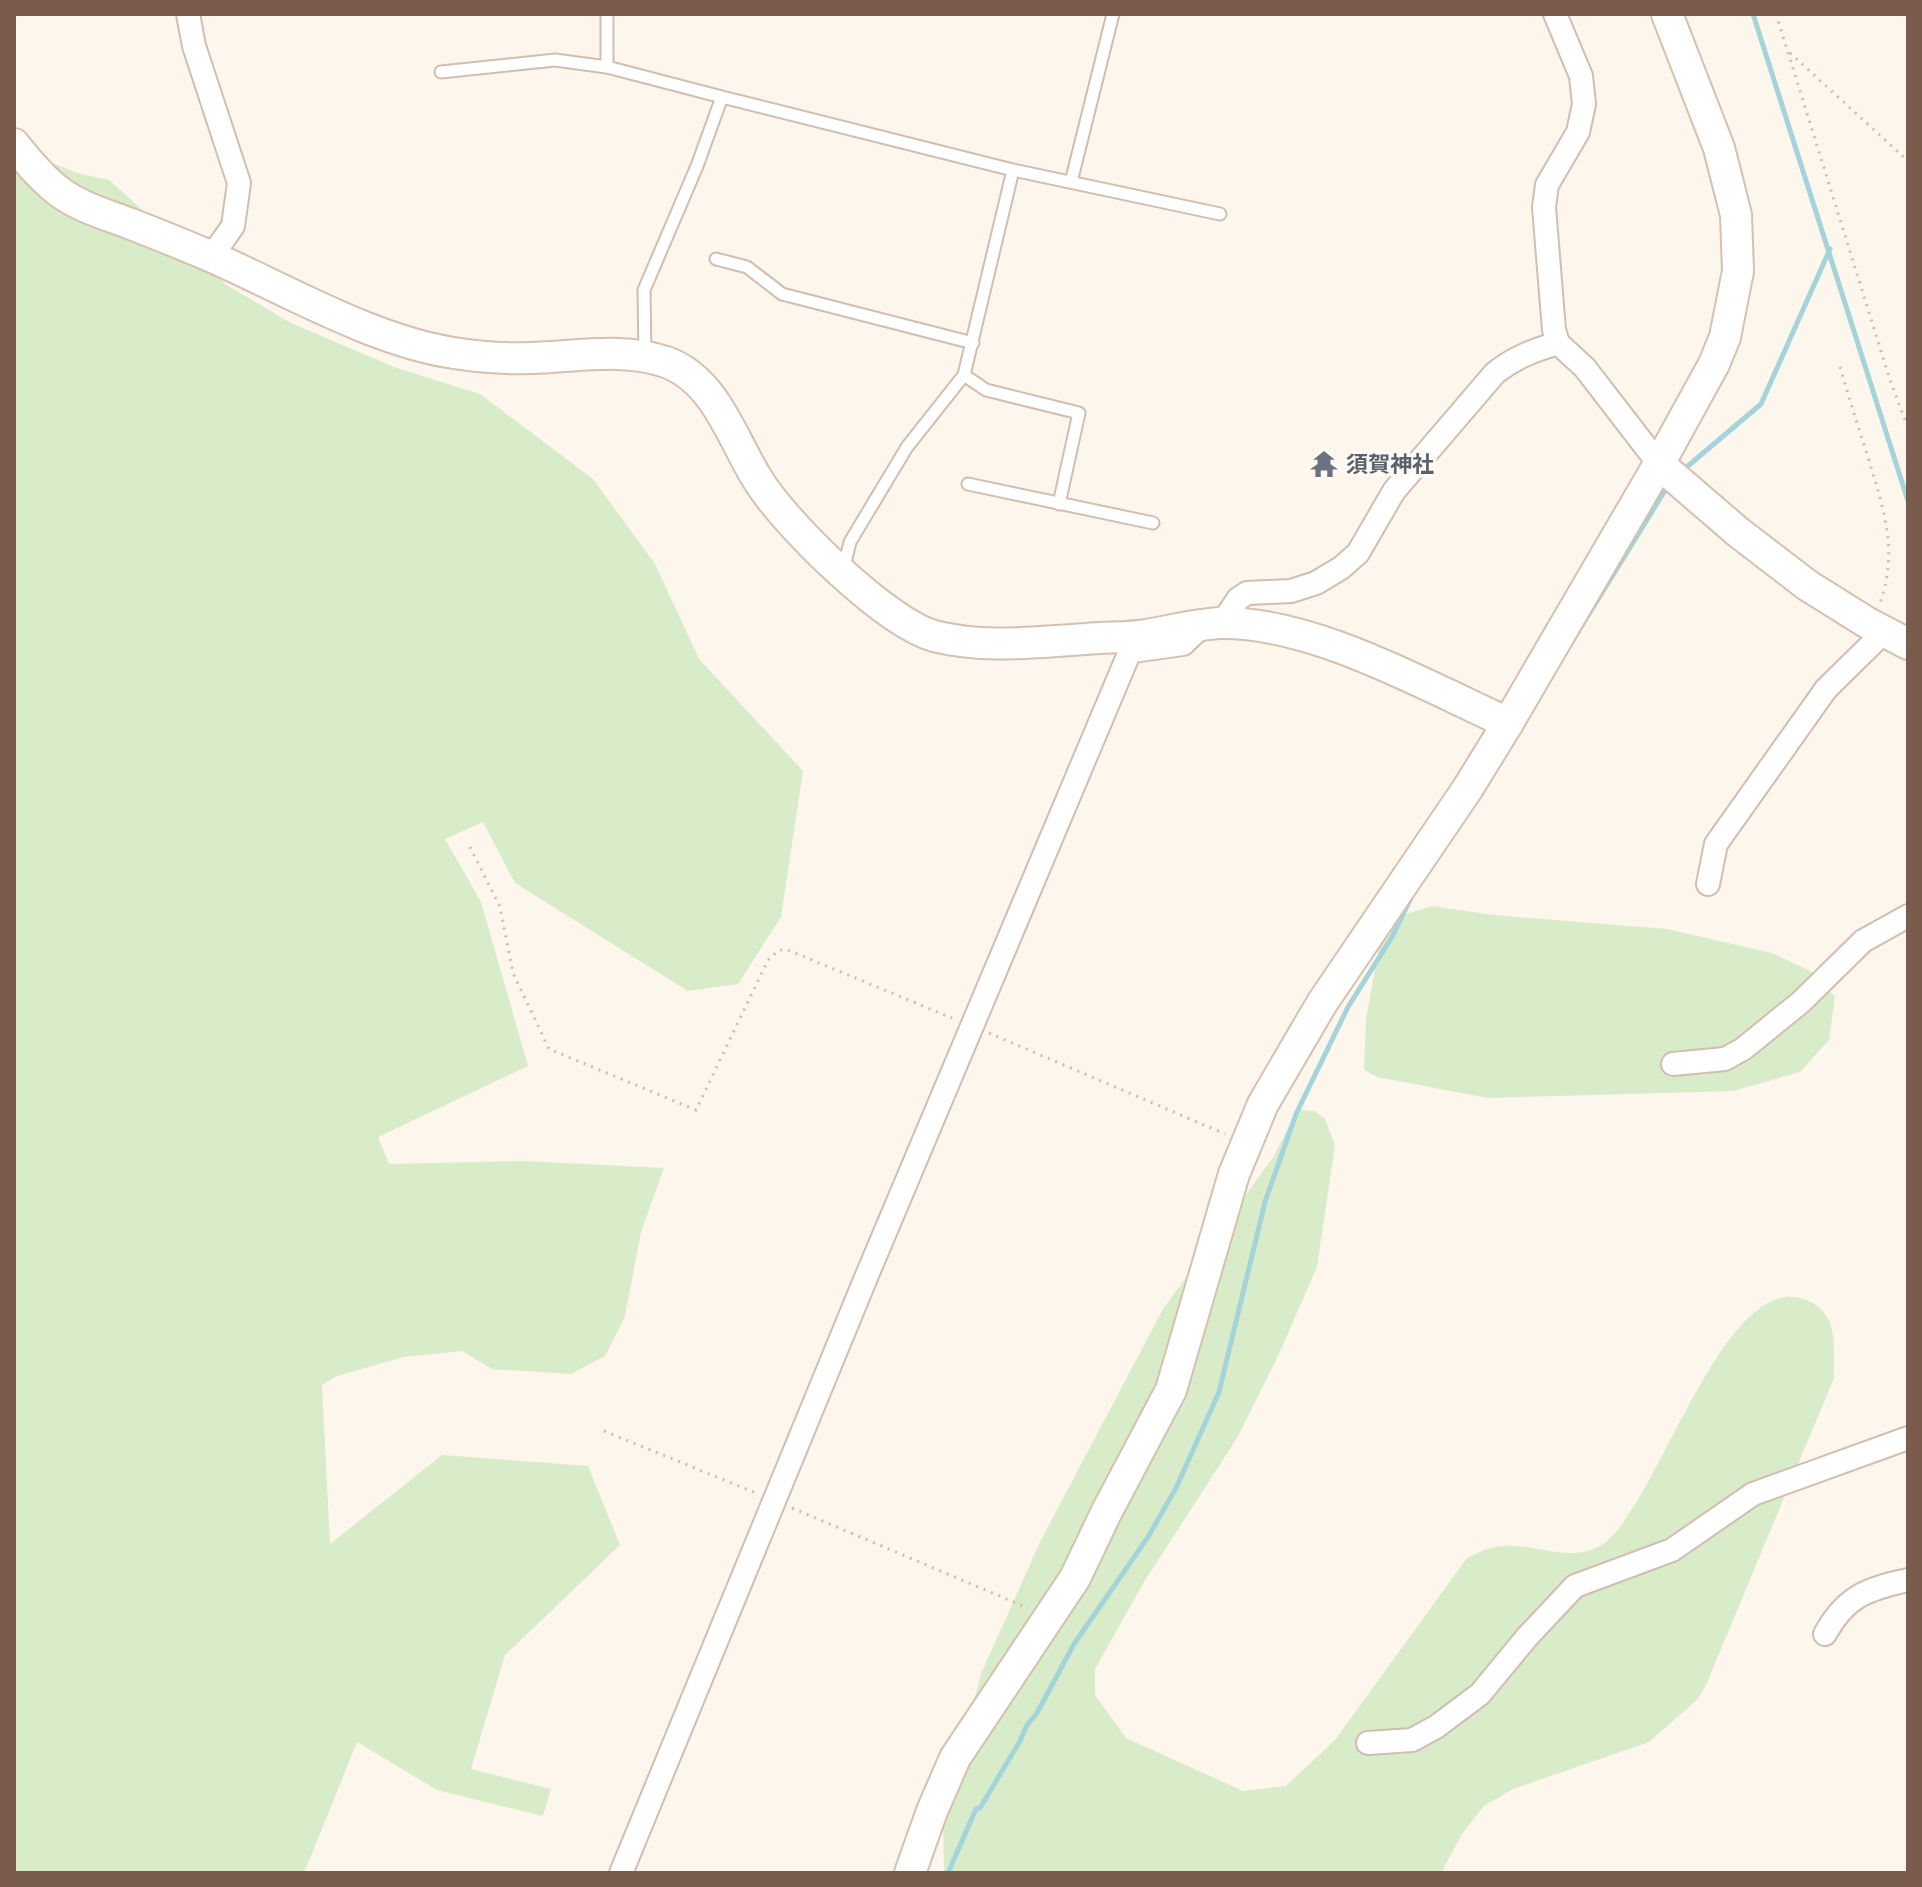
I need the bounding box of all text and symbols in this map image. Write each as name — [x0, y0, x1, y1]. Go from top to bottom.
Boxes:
temple icon: 須賀神社 — [1309, 449, 1339, 479]
place label: 須賀神社 — [1346, 452, 1434, 477]

